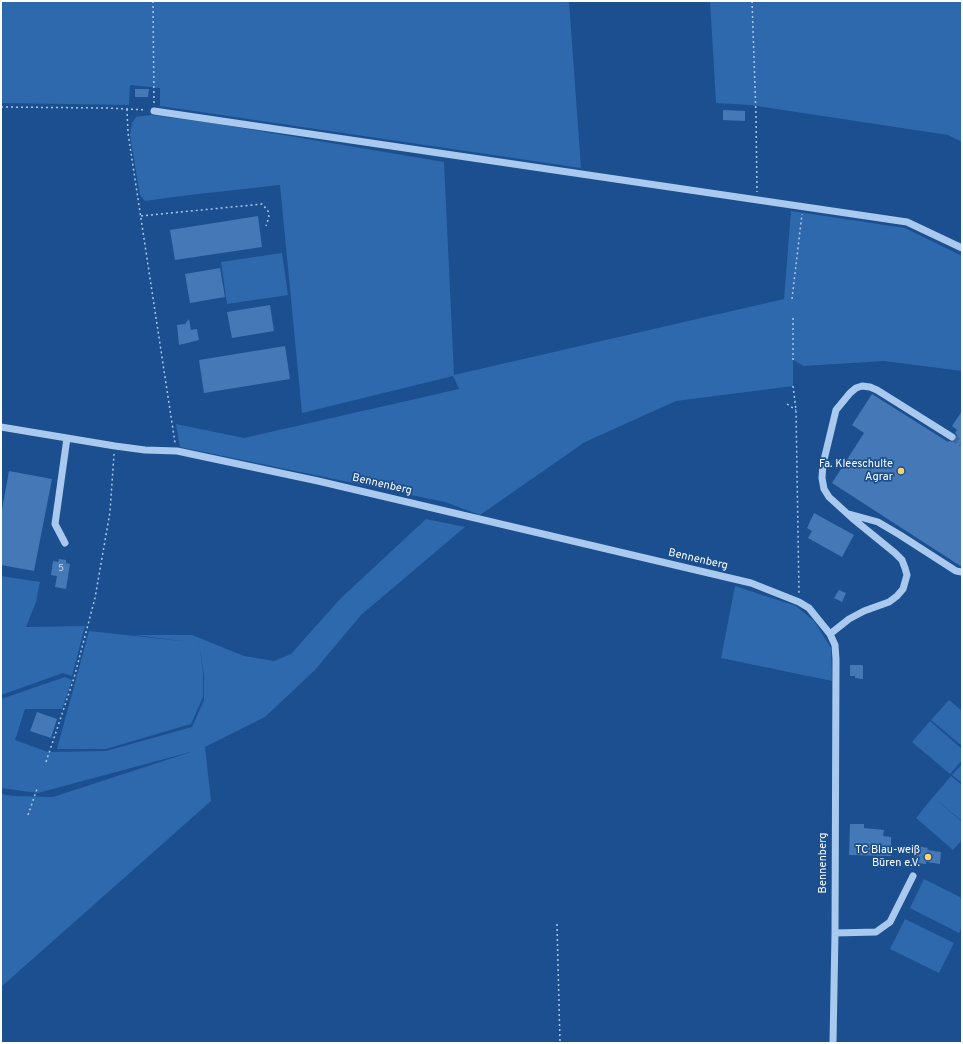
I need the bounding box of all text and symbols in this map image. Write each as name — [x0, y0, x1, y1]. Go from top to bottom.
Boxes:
place label: Fa. Kleeschulte Agrar — [819, 458, 893, 484]
marker: Fa. Kleeschulte Agrar — [896, 466, 906, 476]
street label: Bennenberg — [351, 472, 413, 498]
street label: Bennenberg — [667, 547, 729, 573]
house number: 5 — [58, 564, 64, 574]
street label: Bennenberg — [817, 833, 831, 893]
place label: TC Blau-weiß Büren e.V. — [855, 844, 920, 870]
marker: TC Blau-weiß Büren e.V. — [923, 852, 933, 862]

